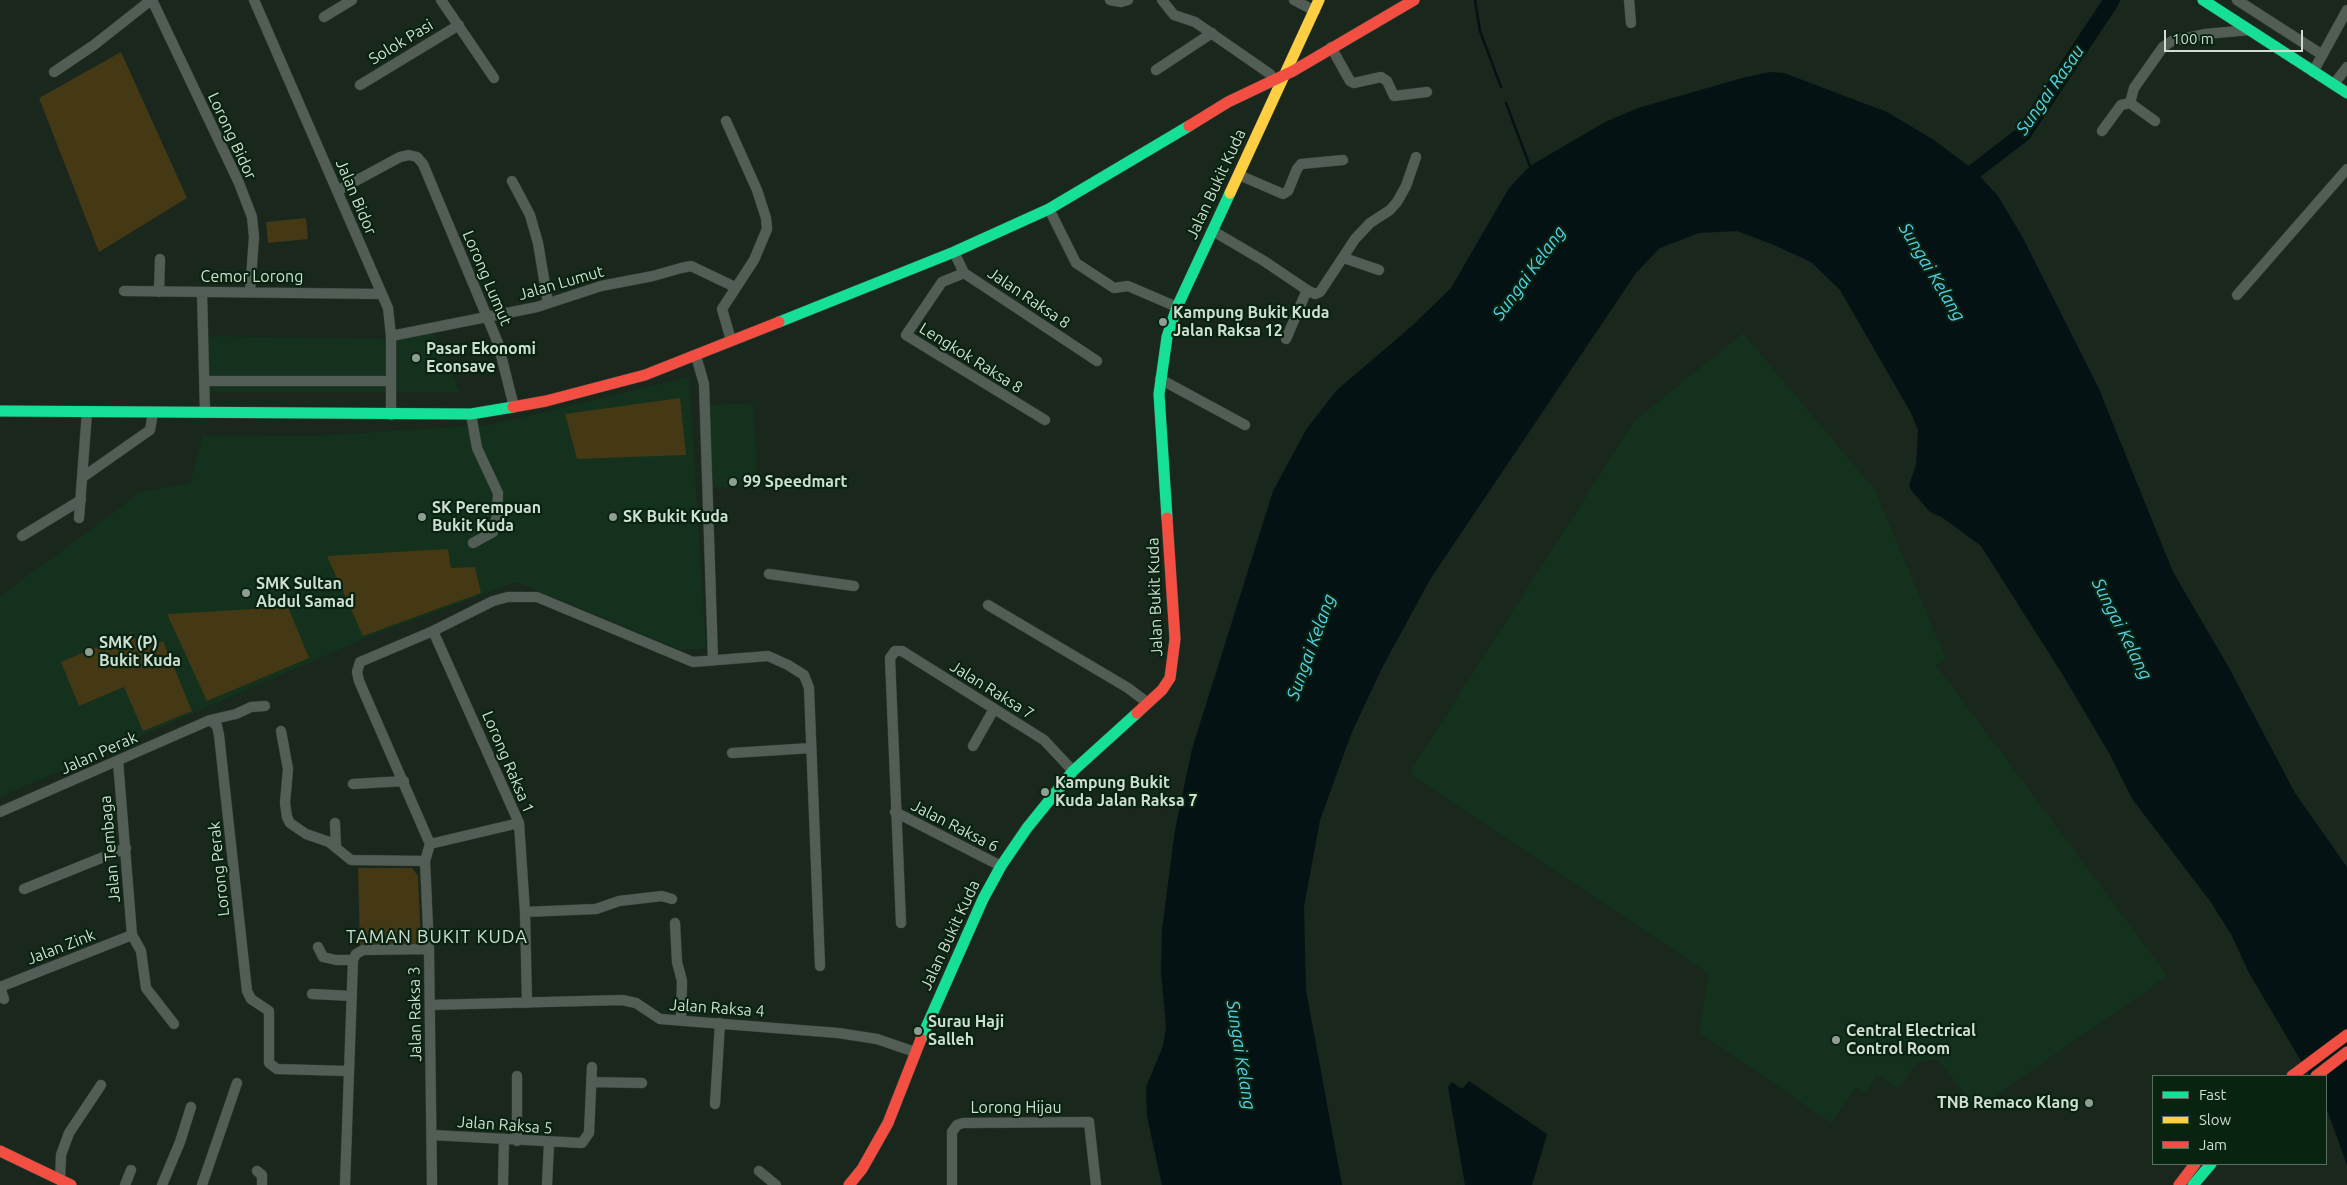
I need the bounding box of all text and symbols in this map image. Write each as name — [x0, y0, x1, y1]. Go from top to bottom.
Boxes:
street label: Solok Pasi — [365, 15, 437, 69]
scale bar — [2167, 20, 2306, 52]
text: 100 m — [2172, 30, 2214, 47]
water label: Sungai Rasau — [2011, 41, 2089, 139]
street label: Lorong Bidor — [203, 89, 261, 183]
street label: Jalan Bukit Kuda — [1182, 126, 1250, 242]
street label: Jalan Bidor — [331, 156, 381, 238]
water label: Sungai Kelang — [1894, 219, 1970, 325]
water label: Sungai Kelang — [1488, 222, 1570, 324]
street label: Lorong Lumut — [458, 228, 516, 328]
street label: Jalan Lumut — [516, 262, 606, 304]
street label: Jalan Raksa 8 — [984, 263, 1074, 333]
street label: Cemor Lorong — [201, 267, 303, 287]
place label: Kampung Bukit Kuda Jalan Raksa 12 — [1173, 303, 1329, 341]
marker: Kampung Bukit Kuda Jalan Raksa 12 — [1157, 316, 1169, 328]
street label: Lengkok Raksa 8 — [916, 319, 1026, 397]
place label: Pasar Ekonomi Econsave — [426, 339, 536, 377]
marker: Pasar Ekonomi Econsave — [410, 352, 422, 364]
place label: 99 Speedmart — [743, 472, 847, 492]
marker: 99 Speedmart — [727, 476, 739, 488]
place label: SK Perempuan Bukit Kuda — [432, 498, 541, 536]
place label: SK Bukit Kuda — [623, 507, 728, 527]
marker: SK Perempuan Bukit Kuda — [416, 511, 428, 523]
marker: SK Bukit Kuda — [607, 511, 619, 523]
street label: Jalan Bukit Kuda — [1143, 537, 1167, 657]
place label: SMK Sultan Abdul Samad — [256, 574, 354, 612]
water label: Sungai Kelang — [2087, 575, 2157, 683]
marker: SMK Sultan Abdul Samad — [240, 587, 252, 599]
water label: Sungai Kelang — [1282, 591, 1340, 703]
place label: SMK (P) Bukit Kuda — [99, 633, 181, 671]
marker: SMK (P) Bukit Kuda — [83, 646, 95, 658]
street label: Jalan Raksa 7 — [946, 657, 1038, 723]
street label: Lorong Raksa 1 — [478, 708, 538, 816]
street label: Jalan Perak — [58, 728, 140, 778]
place label: Kampung Bukit Kuda Jalan Raksa 7 — [1055, 773, 1197, 811]
marker: Kampung Bukit Kuda Jalan Raksa 7 — [1039, 786, 1051, 798]
street label: Jalan Tembaga — [96, 795, 124, 903]
street label: Jalan Raksa 6 — [908, 796, 1002, 856]
street label: Lorong Perak — [204, 821, 234, 917]
street label: Jalan Bukit Kuda — [916, 877, 984, 993]
street label: Jalan Zink — [24, 925, 98, 969]
district label: TAMAN BUKIT KUDA — [344, 926, 530, 948]
street label: Jalan Raksa 3 — [405, 966, 425, 1062]
street label: Jalan Raksa 4 — [669, 995, 765, 1021]
water label: Sungai Kelang — [1222, 999, 1260, 1111]
place label: Surau Haji Salleh — [928, 1012, 1004, 1050]
place label: Central Electrical Control Room — [1846, 1021, 1976, 1059]
marker: Surau Haji Salleh — [912, 1025, 924, 1037]
marker: Central Electrical Control Room — [1830, 1034, 1842, 1046]
legend — [2152, 1075, 2327, 1165]
text: Fast — [2199, 1086, 2226, 1103]
place label: TNB Remaco Klang — [1937, 1093, 2079, 1113]
marker: TNB Remaco Klang — [2083, 1097, 2095, 1109]
street label: Lorong Hijau — [970, 1098, 1062, 1118]
text: Slow — [2199, 1111, 2231, 1128]
street label: Jalan Raksa 5 — [457, 1112, 553, 1138]
text: Jam — [2199, 1136, 2227, 1153]

